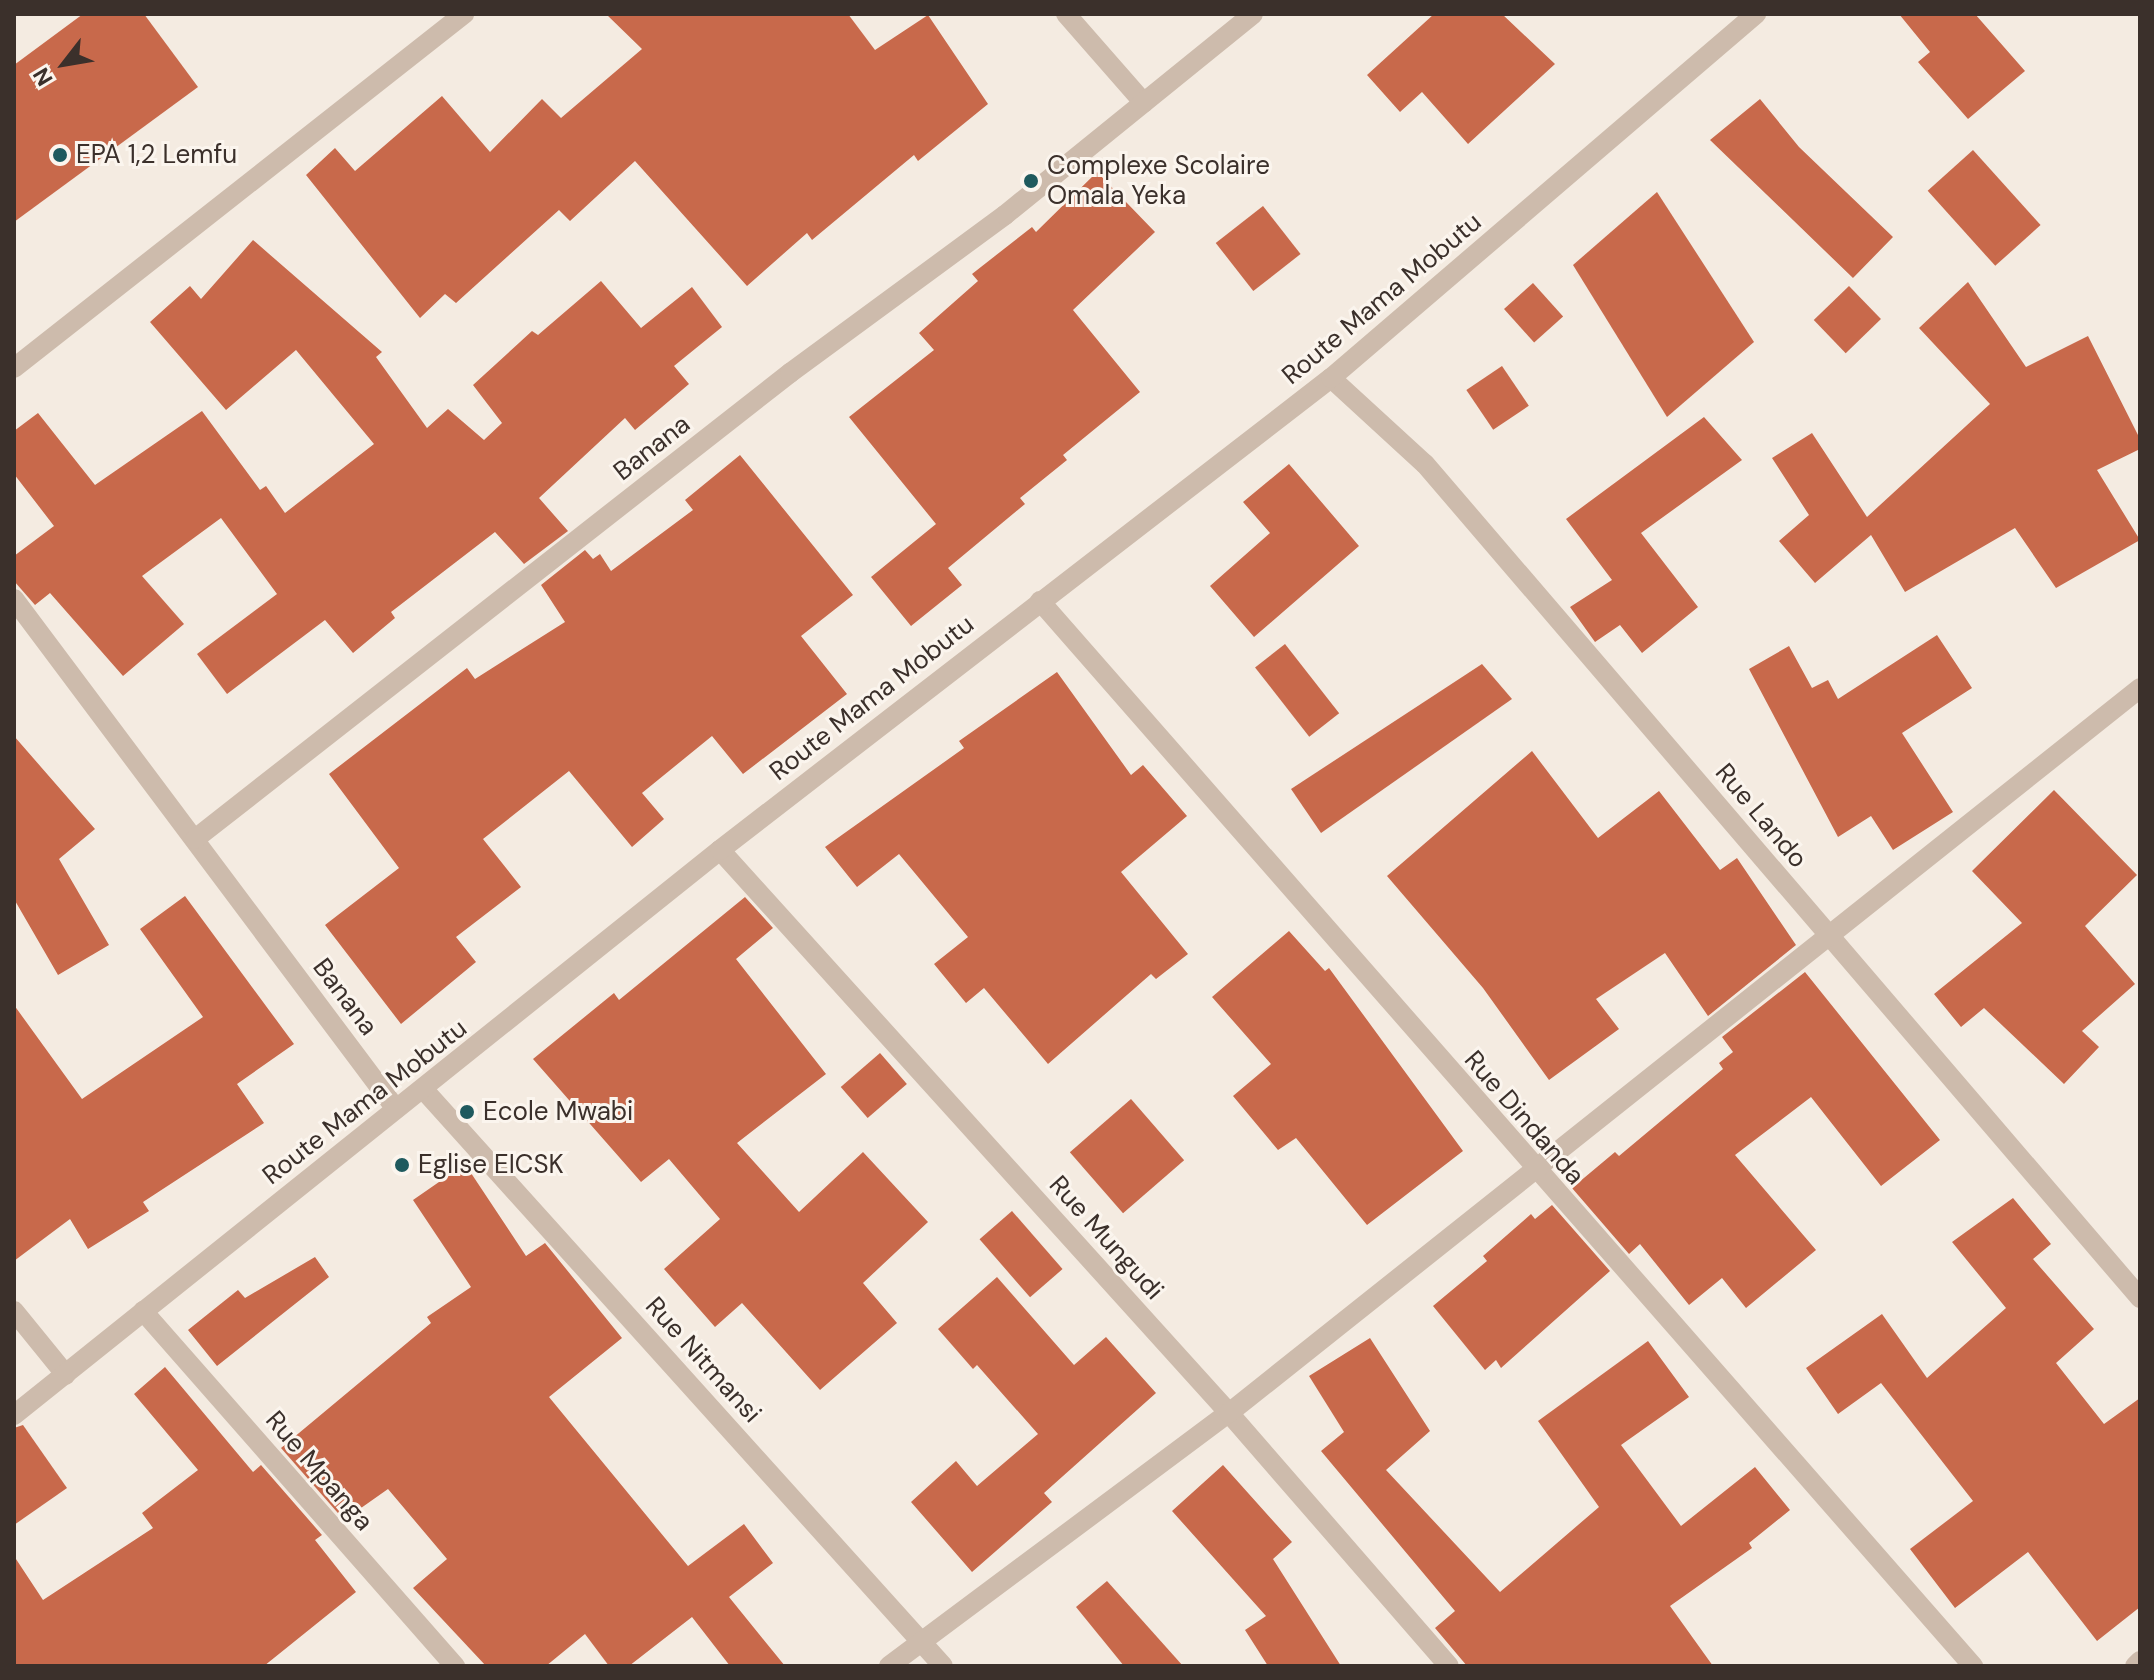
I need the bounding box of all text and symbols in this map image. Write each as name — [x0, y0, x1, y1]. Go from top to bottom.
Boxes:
north arrow — [24, 24, 104, 104]
text: N — [26, 62, 60, 91]
place label: EPA 1,2 Lemfu — [76, 139, 237, 171]
marker: EPA 1,2 Lemfu — [51, 146, 69, 164]
place label: Complexe Scolaire Omala Yeka — [1047, 150, 1270, 212]
marker: Complexe Scolaire Omala Yeka — [1022, 172, 1040, 190]
street label: Route Mama Mobutu — [1276, 207, 1488, 391]
street label: Banana — [608, 409, 696, 487]
street label: Route Mama Mobutu — [764, 609, 980, 787]
street label: Rue Lando — [1708, 758, 1814, 874]
street label: Banana — [306, 952, 384, 1042]
street label: Route Mama Mobutu — [257, 1013, 473, 1191]
street label: Rue Dindanda — [1457, 1045, 1591, 1191]
place label: Ecole Mwabi — [483, 1096, 633, 1128]
marker: Ecole Mwabi — [458, 1103, 476, 1121]
place label: Eglise EICSK — [418, 1149, 564, 1181]
marker: Eglise EICSK — [393, 1156, 411, 1174]
street label: Rue Mungudi — [1042, 1170, 1170, 1306]
street label: Rue Nitmansi — [639, 1291, 767, 1429]
street label: Rue Mpanga — [259, 1405, 379, 1537]

